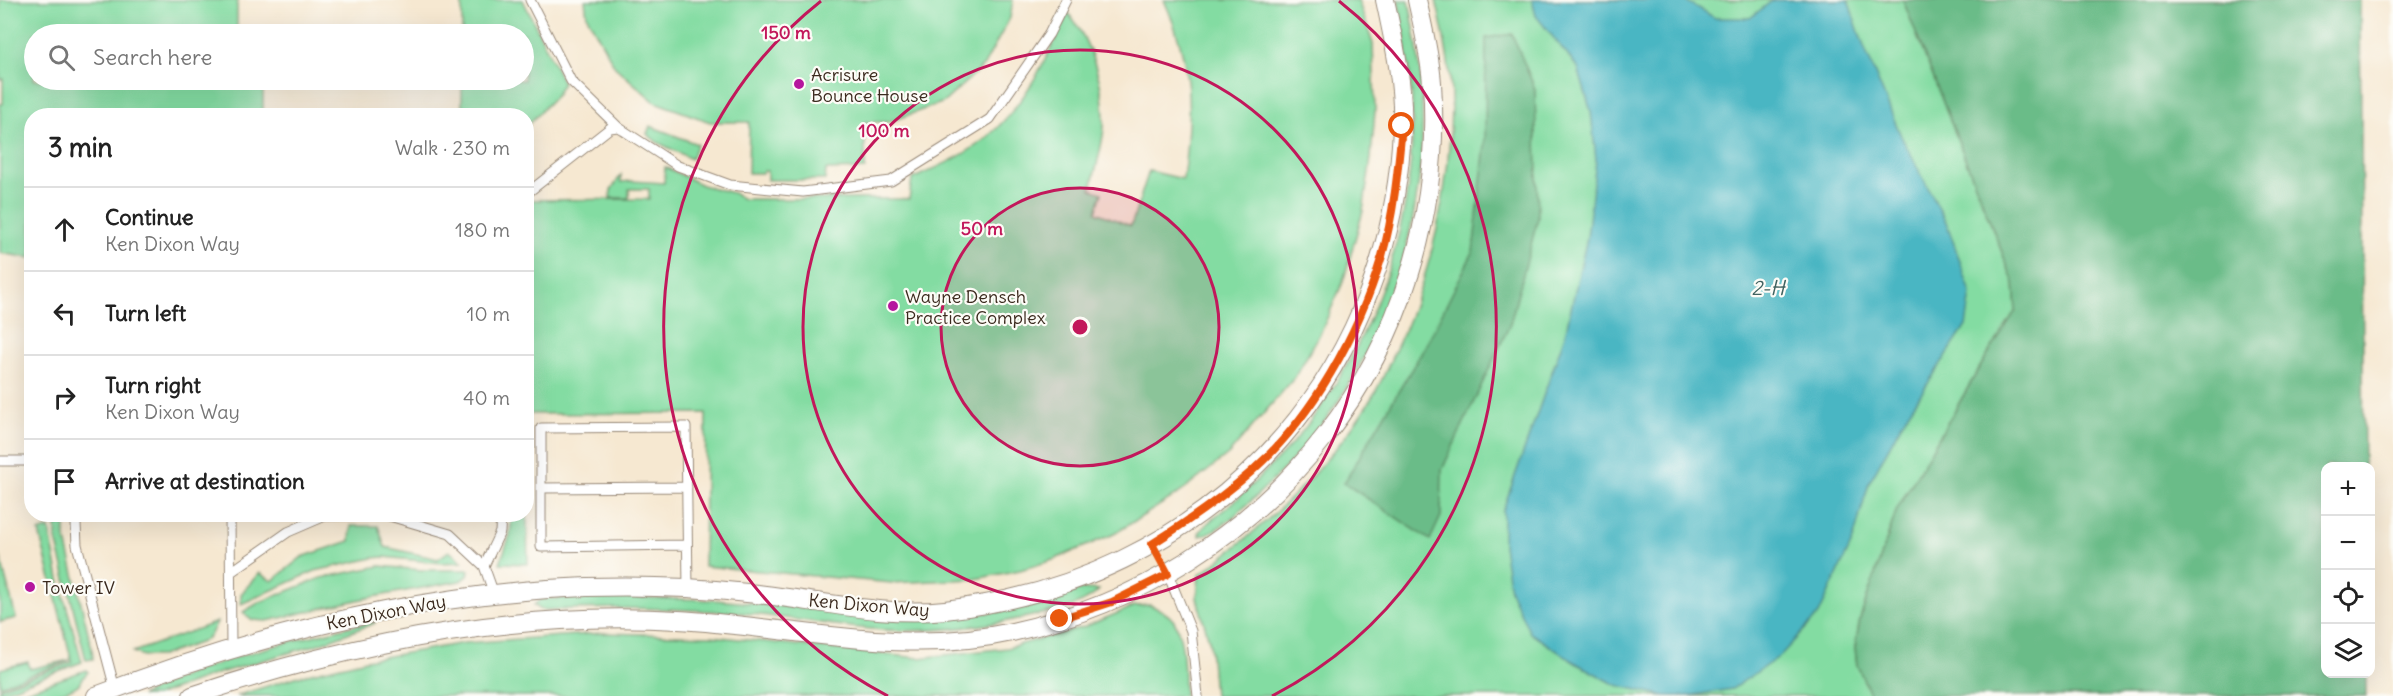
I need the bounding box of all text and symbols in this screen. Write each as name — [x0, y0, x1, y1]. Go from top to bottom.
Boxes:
text: 150 m — [761, 21, 811, 44]
search box — [24, 24, 534, 90]
icon: search — [45, 41, 78, 74]
text: Search here — [93, 43, 212, 71]
place label: Acrisure Bounce House — [811, 63, 928, 107]
marker: Acrisure Bounce House — [792, 77, 806, 91]
route start — [1388, 112, 1414, 138]
text: 100 m — [859, 119, 910, 142]
text: 3 min — [48, 131, 113, 164]
text: Walk · 230 m — [395, 135, 510, 160]
text: Continue — [105, 203, 194, 231]
icon: ahead — [48, 213, 81, 246]
text: 180 m — [455, 217, 510, 242]
text: 50 m — [961, 217, 1003, 240]
text: Ken Dixon Way — [105, 231, 240, 256]
water label: 2-H — [1751, 275, 1786, 300]
place label: Wayne Densch Practice Complex — [905, 285, 1046, 329]
icon: left — [48, 297, 81, 330]
text: Turn left — [105, 299, 186, 327]
marker: Wayne Densch Practice Complex — [886, 299, 900, 313]
text: 10 m — [467, 301, 510, 326]
centre of rings — [1070, 317, 1090, 337]
text: Turn right — [105, 371, 201, 399]
icon: right — [48, 381, 81, 414]
text: 40 m — [463, 385, 510, 410]
text: Ken Dixon Way — [105, 399, 240, 424]
map controls — [2321, 462, 2375, 678]
button: + — [2321, 462, 2375, 516]
icon: arrive — [48, 465, 81, 498]
text: Arrive at destination — [105, 467, 305, 495]
button: − — [2321, 516, 2375, 570]
button: locate — [2321, 570, 2375, 624]
place label: Tower IV — [42, 576, 115, 599]
marker: Tower IV — [23, 580, 37, 594]
street label: Ken Dixon Way — [808, 588, 930, 622]
street label: Ken Dixon Way — [324, 589, 448, 635]
route end — [1046, 605, 1072, 631]
button: layers — [2321, 624, 2375, 678]

